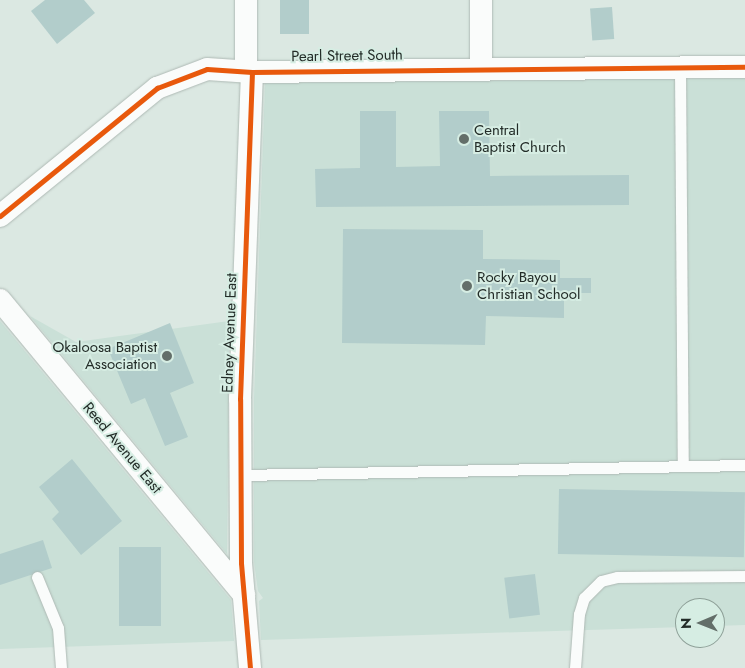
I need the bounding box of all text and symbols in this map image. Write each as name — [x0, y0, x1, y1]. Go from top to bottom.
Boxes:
street label: Pearl Street South — [291, 46, 403, 66]
place label: Central Baptist Church — [474, 121, 566, 156]
marker: Central Baptist Church — [458, 133, 470, 145]
place label: Rocky Bayou Christian School — [477, 268, 580, 303]
street label: Edney Avenue East — [219, 273, 241, 393]
marker: Rocky Bayou Christian School — [461, 280, 473, 292]
place label: Okaloosa Baptist Association — [52, 338, 157, 373]
marker: Okaloosa Baptist Association — [161, 350, 173, 362]
street label: Reed Avenue East — [79, 399, 165, 497]
north arrow — [675, 598, 725, 648]
text: N — [676, 618, 696, 629]

